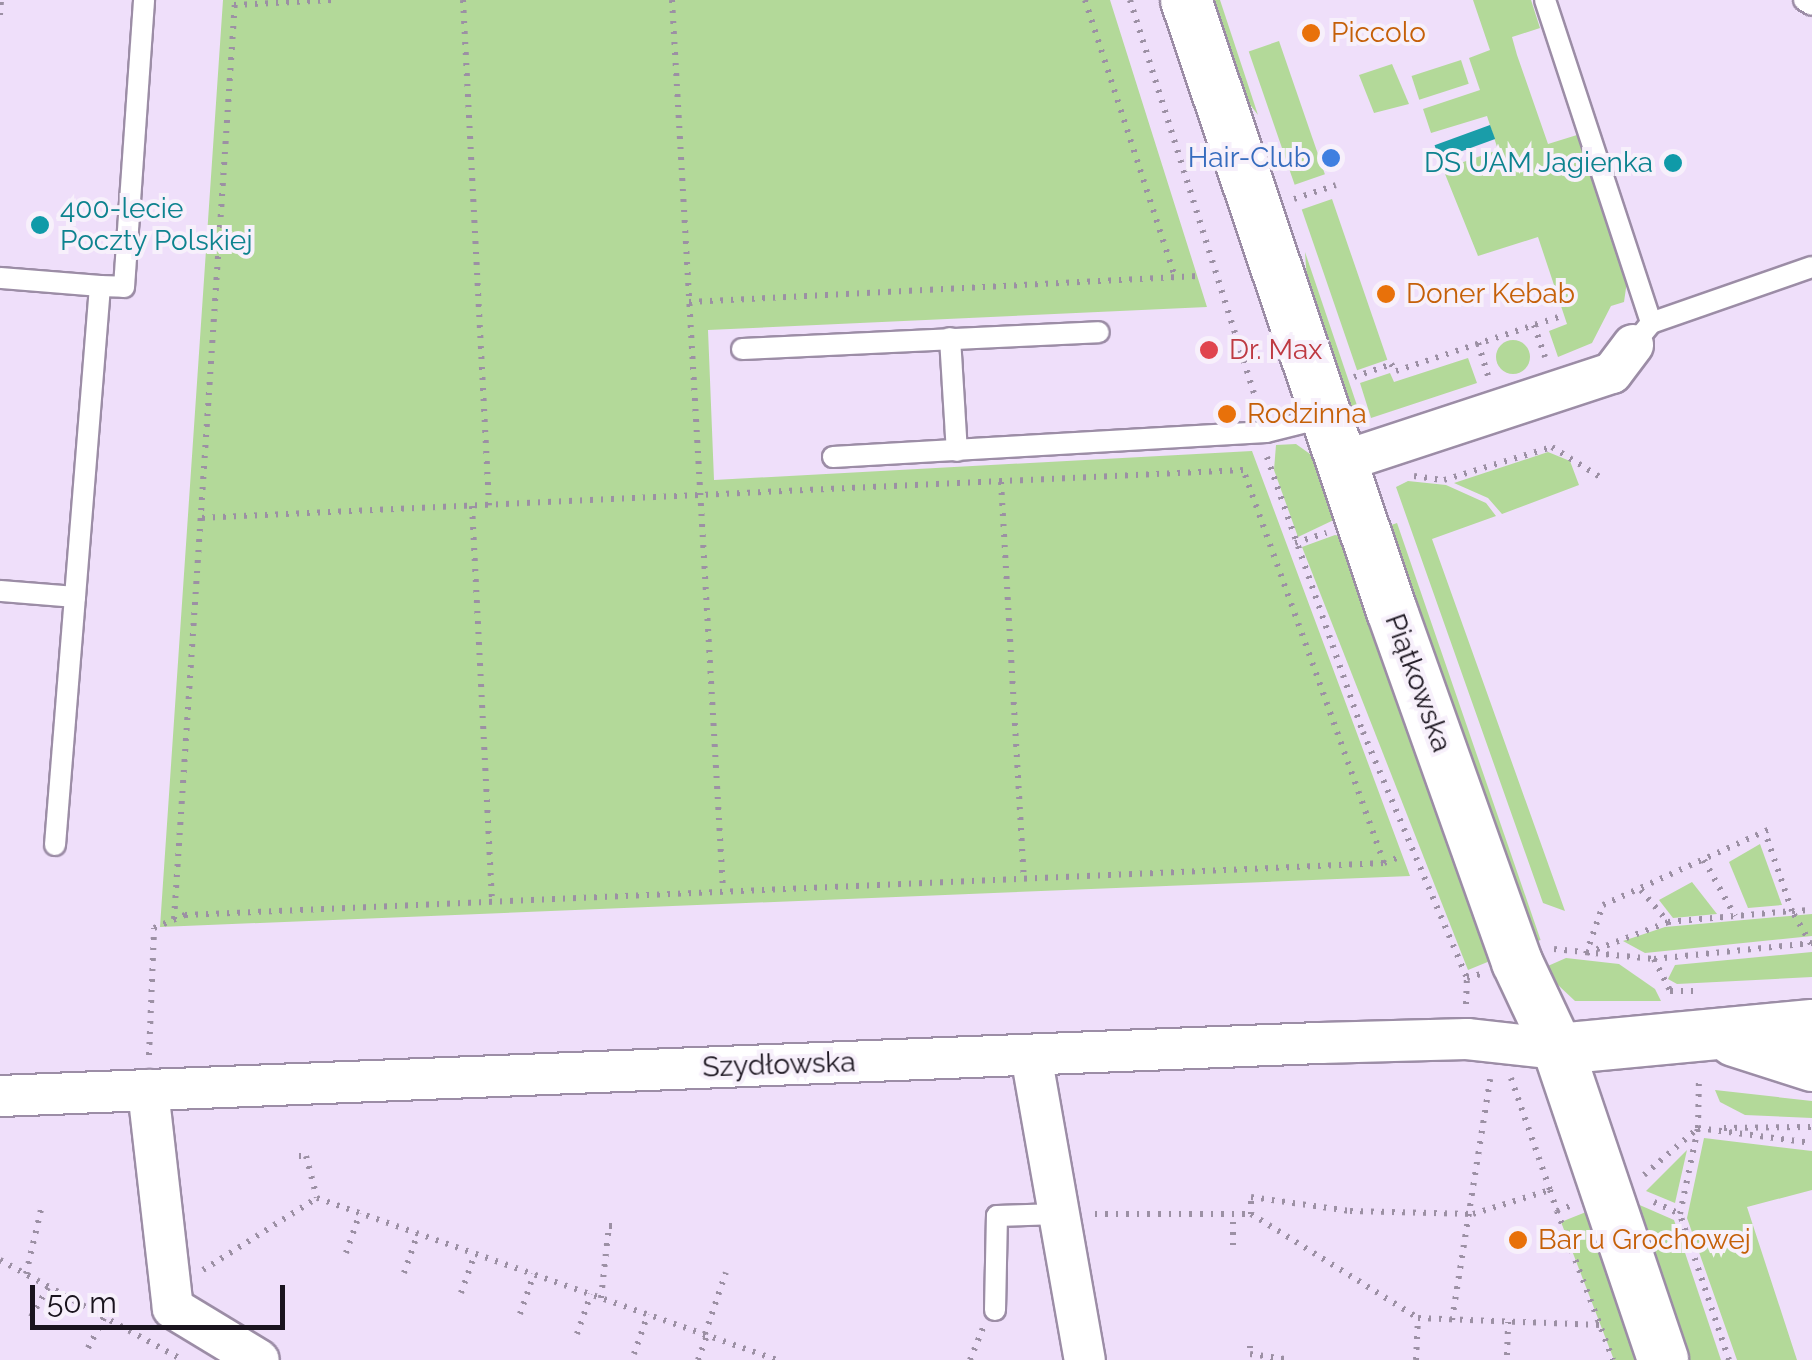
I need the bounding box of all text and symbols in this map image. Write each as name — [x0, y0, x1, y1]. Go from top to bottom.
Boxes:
place label: Piccolo — [1331, 16, 1426, 50]
marker: Piccolo — [1300, 22, 1322, 44]
place label: Hair-Club — [1188, 141, 1311, 175]
place label: DS UAM Jagienka — [1423, 146, 1653, 180]
marker: Hair-Club — [1320, 147, 1342, 169]
marker: DS UAM Jagienka — [1662, 152, 1684, 174]
place label: 400-lecie Poczty Polskiej — [60, 192, 253, 258]
marker: 400-lecie Poczty Polskiej — [29, 214, 51, 236]
place label: Doner Kebab — [1406, 277, 1576, 311]
marker: Doner Kebab — [1375, 283, 1397, 305]
place label: Dr. Max — [1229, 333, 1322, 367]
marker: Dr. Max — [1198, 339, 1220, 361]
place label: Rodzinna — [1247, 397, 1367, 431]
marker: Rodzinna — [1216, 403, 1238, 425]
street label: Piątkowska — [1378, 609, 1458, 757]
street label: Szydłowska — [702, 1046, 856, 1084]
place label: Bar u Grochowej — [1538, 1223, 1752, 1257]
marker: Bar u Grochowej — [1507, 1229, 1529, 1251]
scale bar — [35, 1265, 290, 1327]
text: 50 m — [47, 1285, 117, 1320]

